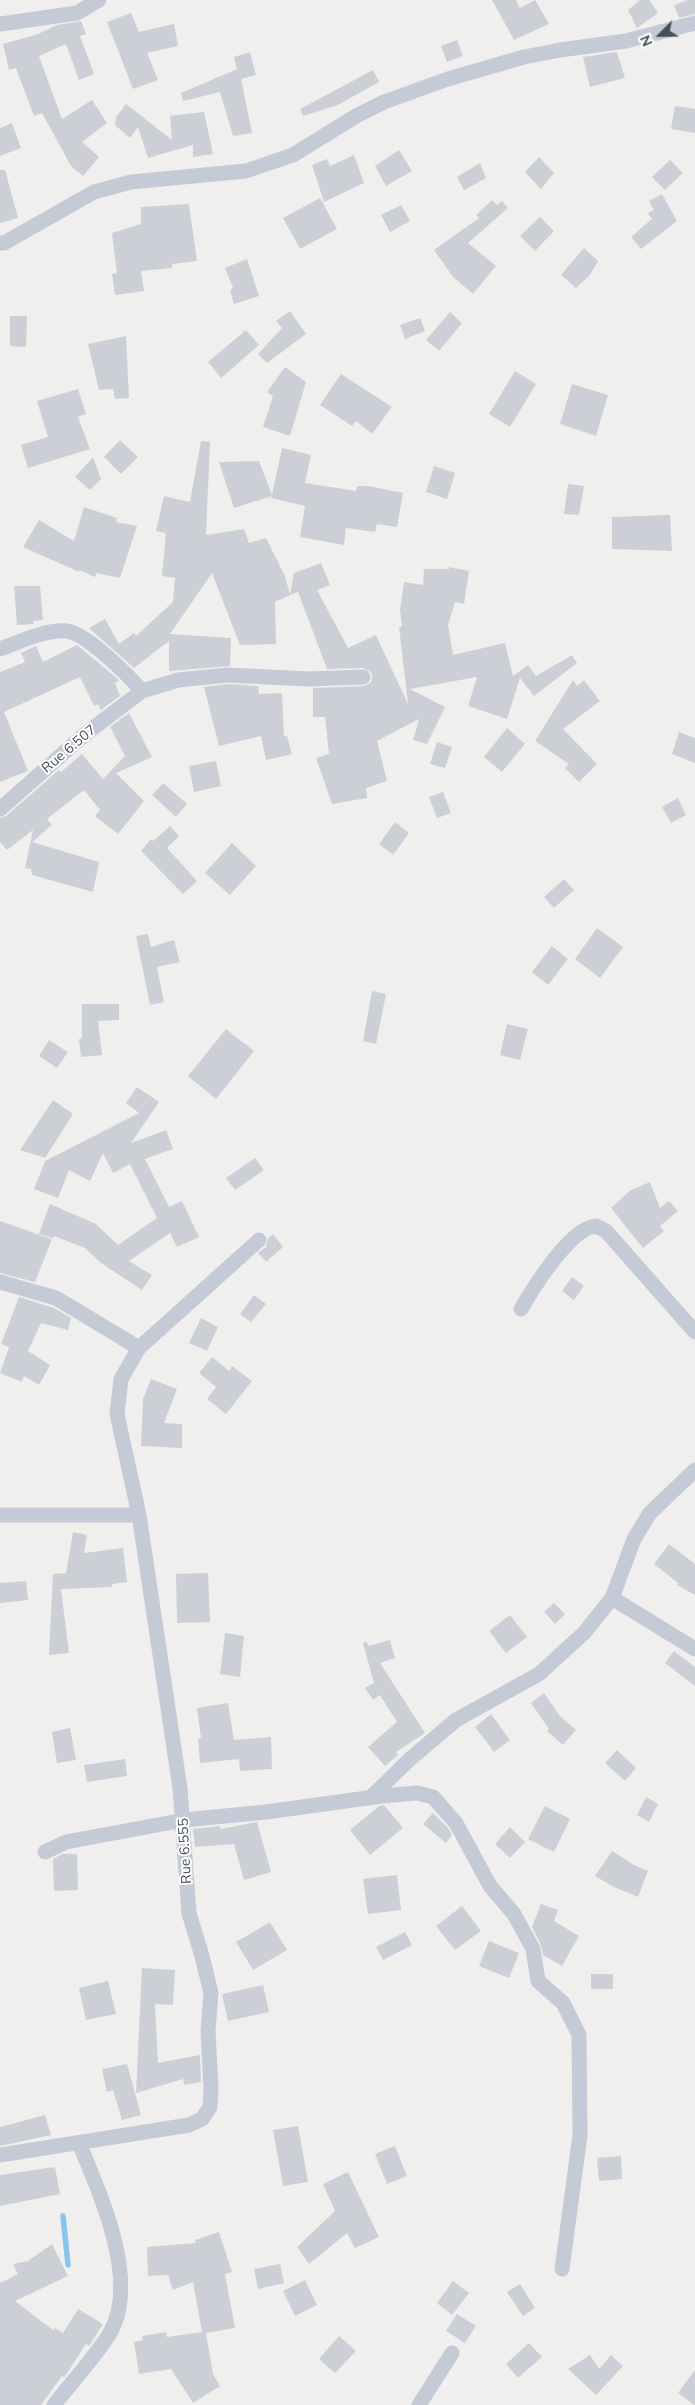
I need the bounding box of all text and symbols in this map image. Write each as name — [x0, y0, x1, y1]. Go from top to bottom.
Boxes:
north arrow — [635, 10, 685, 60]
text: N — [636, 32, 657, 49]
street label: Rue 6.507 — [38, 721, 100, 777]
street label: Rue 6.555 — [175, 1818, 195, 1884]

